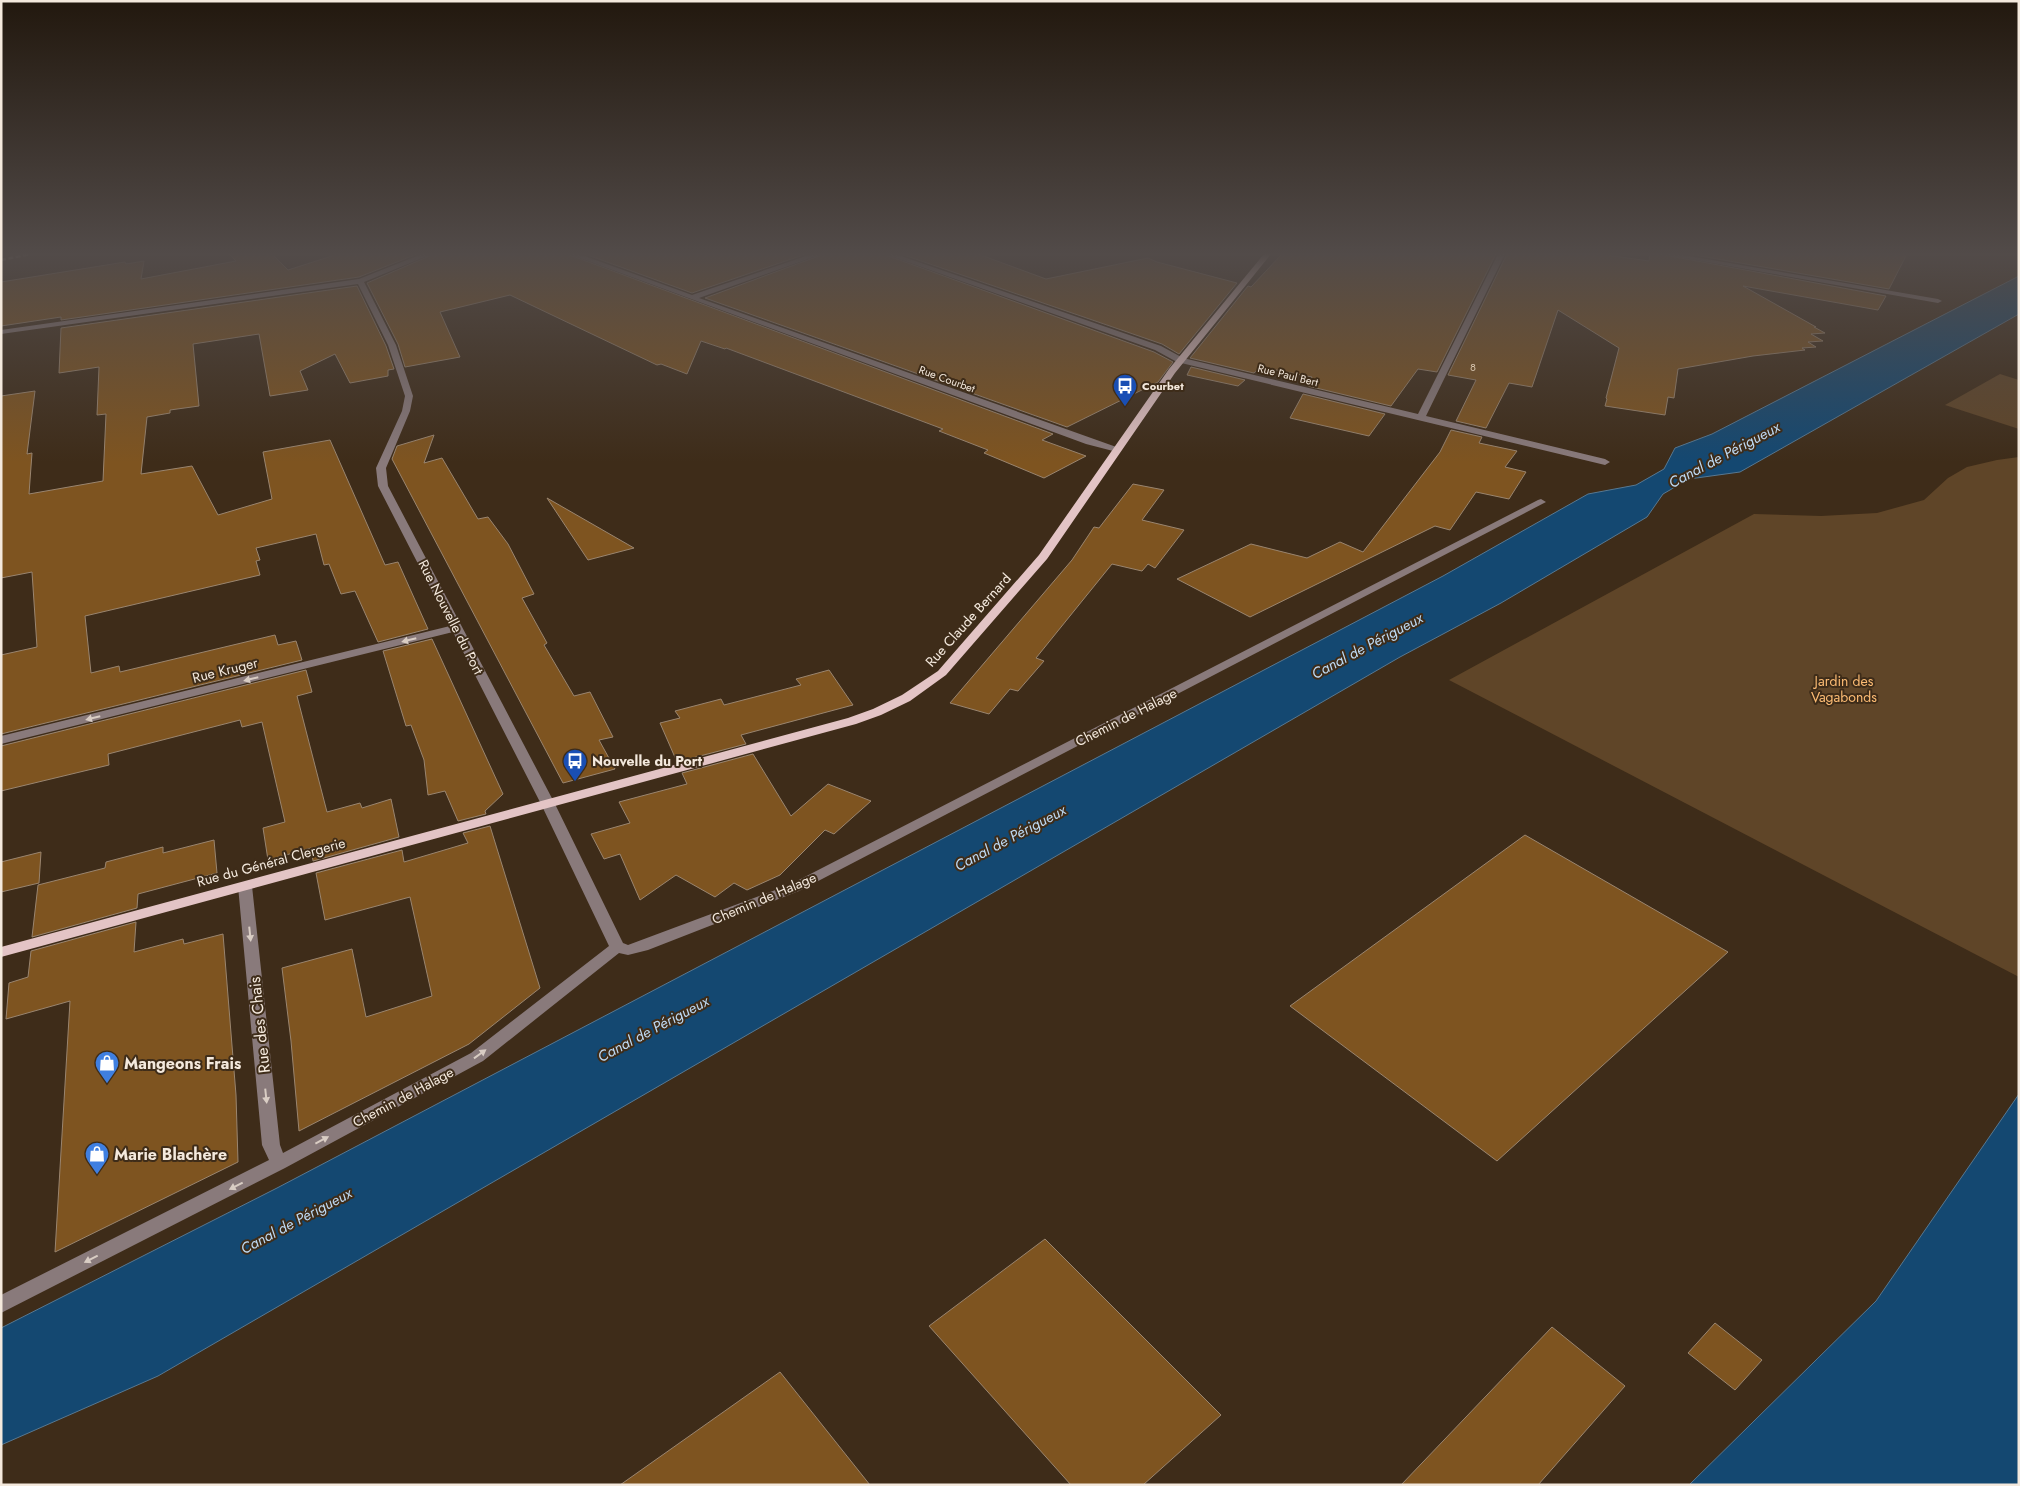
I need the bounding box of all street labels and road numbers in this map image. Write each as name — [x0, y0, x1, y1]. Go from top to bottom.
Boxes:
street label: Rue Paul Bert — [1256, 360, 1320, 390]
street label: Rue Courbet — [917, 361, 978, 397]
street label: Rue Nouvelle du Port — [413, 556, 489, 678]
street label: Rue Claude Bernard — [921, 569, 1015, 671]
street label: Rue Kruger — [190, 652, 260, 688]
street label: Chemin de Halage — [1072, 683, 1180, 751]
street label: Rue du Général Clergerie — [194, 833, 348, 891]
street label: Chemin de Halage — [709, 867, 819, 929]
street label: Rue des Chais — [243, 976, 276, 1074]
street label: Chemin de Halage — [349, 1062, 457, 1132]

